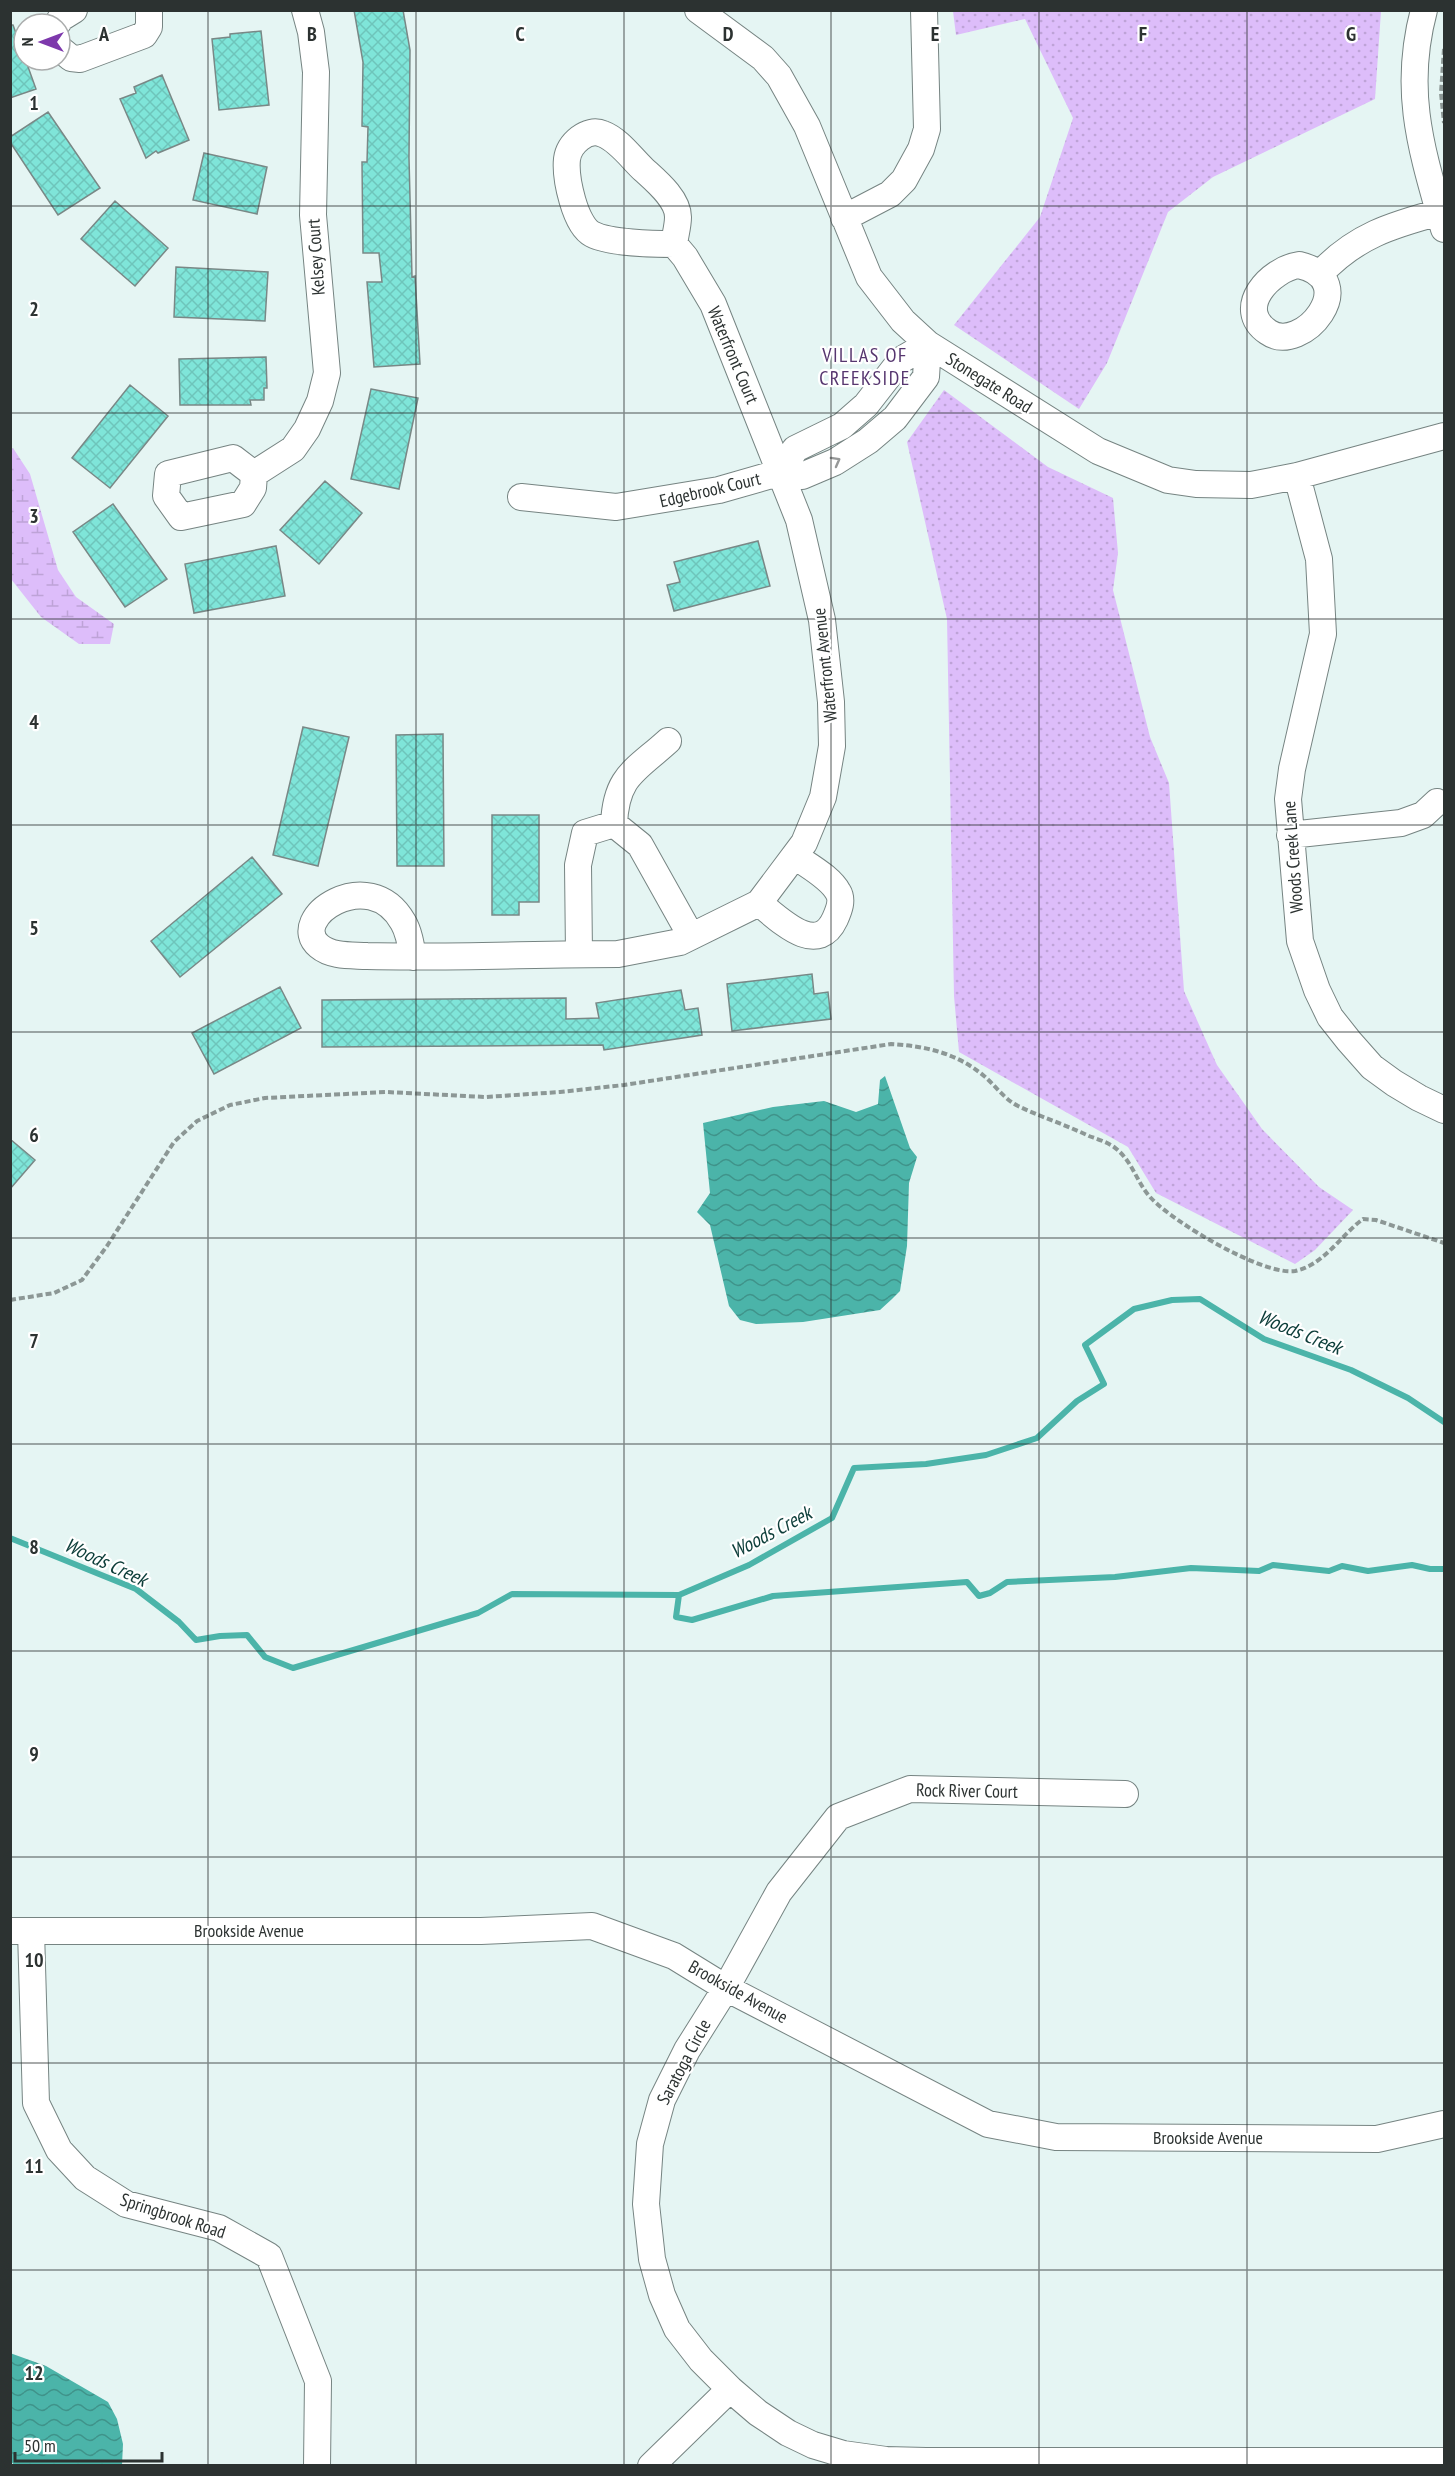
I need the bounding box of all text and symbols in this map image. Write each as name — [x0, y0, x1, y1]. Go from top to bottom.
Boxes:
north arrow — [12, 12, 72, 72]
text: A — [98, 21, 110, 47]
text: B — [307, 21, 317, 47]
text: C — [515, 21, 525, 47]
text: D — [723, 21, 734, 47]
text: E — [931, 21, 939, 47]
text: F — [1139, 21, 1147, 47]
text: G — [1346, 21, 1356, 47]
text: N — [17, 38, 37, 46]
text: 1 — [29, 90, 39, 116]
street label: Kelsey Court — [301, 218, 330, 296]
text: 2 — [29, 296, 39, 322]
street label: Waterfront Court — [703, 303, 764, 407]
district label: VILLAS OF CREEKSIDE — [819, 342, 911, 391]
street label: Stonegate Road — [942, 347, 1037, 418]
one-way arrow — [830, 457, 841, 468]
street label: Edgebrook Court — [657, 467, 763, 512]
text: 3 — [29, 503, 39, 529]
street label: Waterfront Avenue — [807, 607, 842, 723]
text: 4 — [29, 709, 39, 735]
street label: Woods Creek Lane — [1277, 800, 1308, 914]
text: 5 — [29, 915, 39, 941]
text: 6 — [29, 1122, 39, 1148]
water label: Woods Creek — [1254, 1303, 1348, 1361]
text: 7 — [29, 1328, 39, 1354]
water label: Woods Creek — [726, 1499, 818, 1564]
water label: Woods Creek — [61, 1532, 153, 1593]
text: 8 — [29, 1534, 39, 1560]
text: 9 — [29, 1741, 39, 1767]
street label: Rock River Court — [916, 1778, 1018, 1803]
street label: Brookside Avenue — [194, 1919, 304, 1942]
text: 10 — [24, 1947, 44, 1973]
street label: Brookside Avenue — [685, 1955, 792, 2028]
street label: Saratoga Circle — [651, 2015, 716, 2108]
street label: Brookside Avenue — [1153, 2126, 1263, 2149]
text: 11 — [24, 2153, 44, 2179]
street label: Springbrook Road — [118, 2188, 229, 2243]
text: 12 — [24, 2360, 44, 2386]
scale bar — [15, 2425, 162, 2463]
text: 50 m — [24, 2434, 56, 2457]

